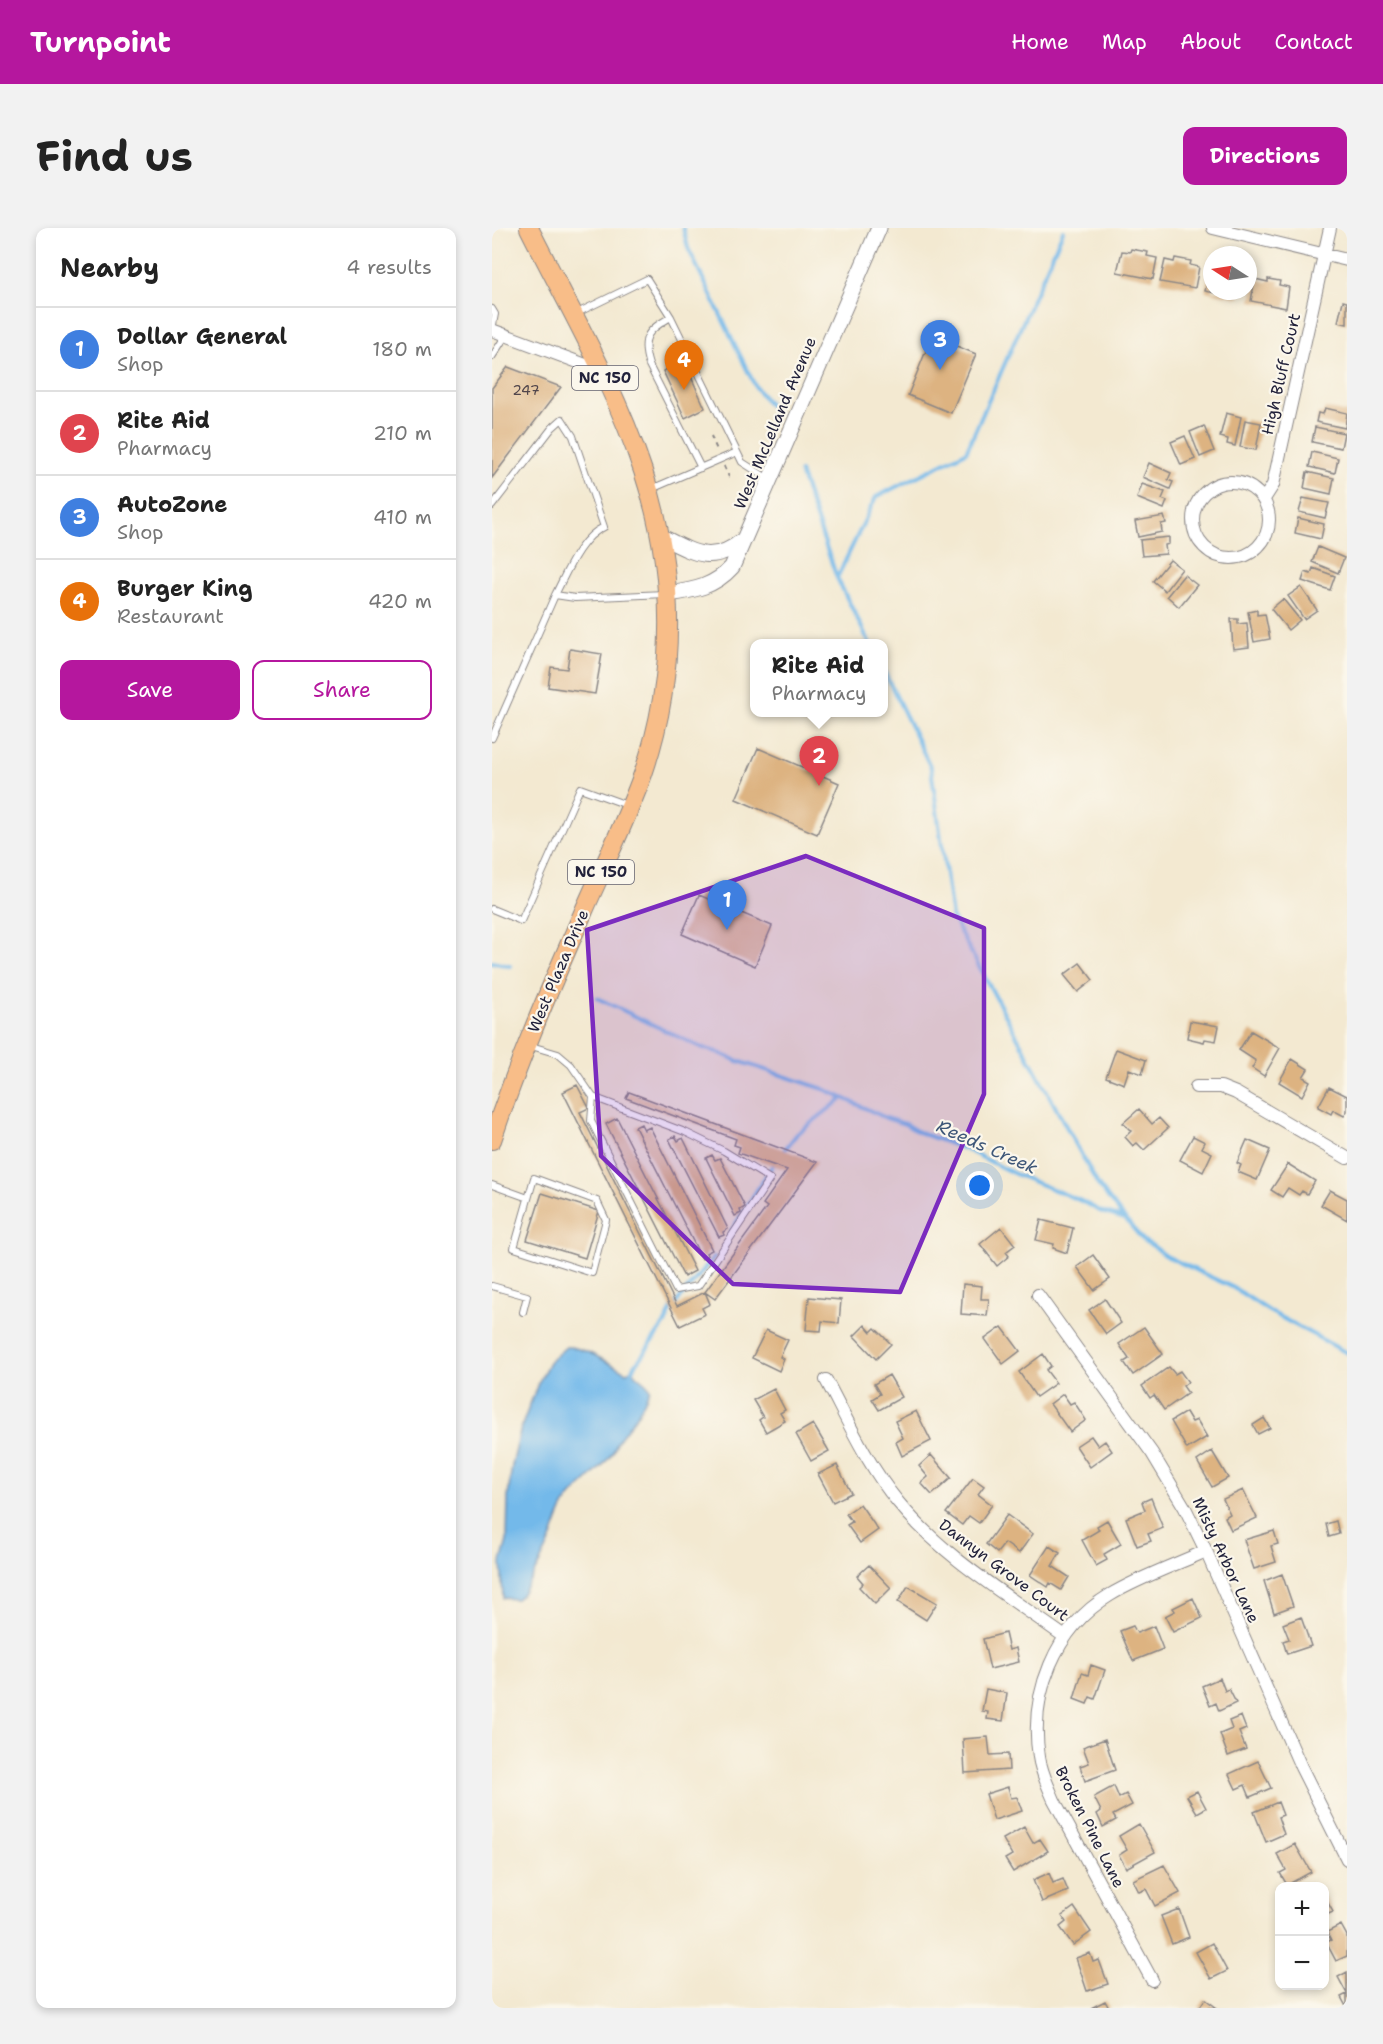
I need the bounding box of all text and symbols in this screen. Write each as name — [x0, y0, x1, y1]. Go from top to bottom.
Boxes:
text: Turnpoint — [30, 23, 171, 61]
text: Home — [1011, 28, 1069, 56]
text: Map — [1102, 28, 1147, 56]
text: About — [1180, 28, 1241, 56]
text: Contact — [1274, 28, 1353, 56]
button: Directions — [1183, 127, 1347, 185]
text: Find us — [36, 128, 193, 184]
north arrow — [1203, 246, 1257, 300]
text: Nearby — [60, 250, 159, 285]
text: 4 results — [346, 254, 432, 280]
street label: High Bluff Court — [1257, 311, 1305, 437]
pin: 3 — [920, 320, 960, 370]
text: Dollar General — [117, 322, 287, 351]
street label: West McLelland Avenue — [729, 334, 821, 512]
text: 1 — [75, 336, 84, 362]
text: 180 m — [372, 336, 432, 362]
pin: 4 — [664, 340, 704, 390]
text: Shop — [117, 351, 164, 377]
road number: NC 150 — [572, 366, 638, 390]
house number: 247 — [512, 381, 540, 399]
text: Rite Aid — [117, 406, 210, 435]
text: 2 — [73, 420, 87, 446]
text: 210 m — [373, 420, 432, 446]
text: Pharmacy — [117, 435, 212, 461]
text: AutoZone — [117, 490, 228, 519]
text: 3 — [73, 504, 87, 530]
text: 410 m — [373, 504, 432, 530]
text: Shop — [117, 519, 164, 545]
text: Burger King — [117, 574, 252, 603]
text: 4 — [73, 588, 87, 614]
text: 420 m — [368, 588, 432, 614]
text: Restaurant — [117, 603, 224, 629]
popup — [750, 639, 888, 717]
text: Rite Aid — [771, 651, 864, 680]
button: Save — [60, 660, 240, 720]
button: Share — [252, 660, 432, 720]
text: Pharmacy — [771, 680, 867, 706]
pin: 2 — [800, 736, 838, 786]
road number: NC 150 — [568, 860, 634, 884]
pin: 1 — [708, 880, 746, 930]
street label: West Plaza Drive — [523, 906, 593, 1036]
water label: Reeds Creek — [933, 1114, 1042, 1180]
your location — [965, 1171, 994, 1200]
street label: Misty Arbor Lane — [1188, 1494, 1264, 1626]
street label: Dannyn Grove Court — [935, 1514, 1073, 1626]
street label: Broken Pine Lane — [1050, 1763, 1130, 1891]
map controls — [1275, 1882, 1329, 1990]
button: + — [1275, 1882, 1329, 1936]
button: − — [1275, 1936, 1329, 1990]

